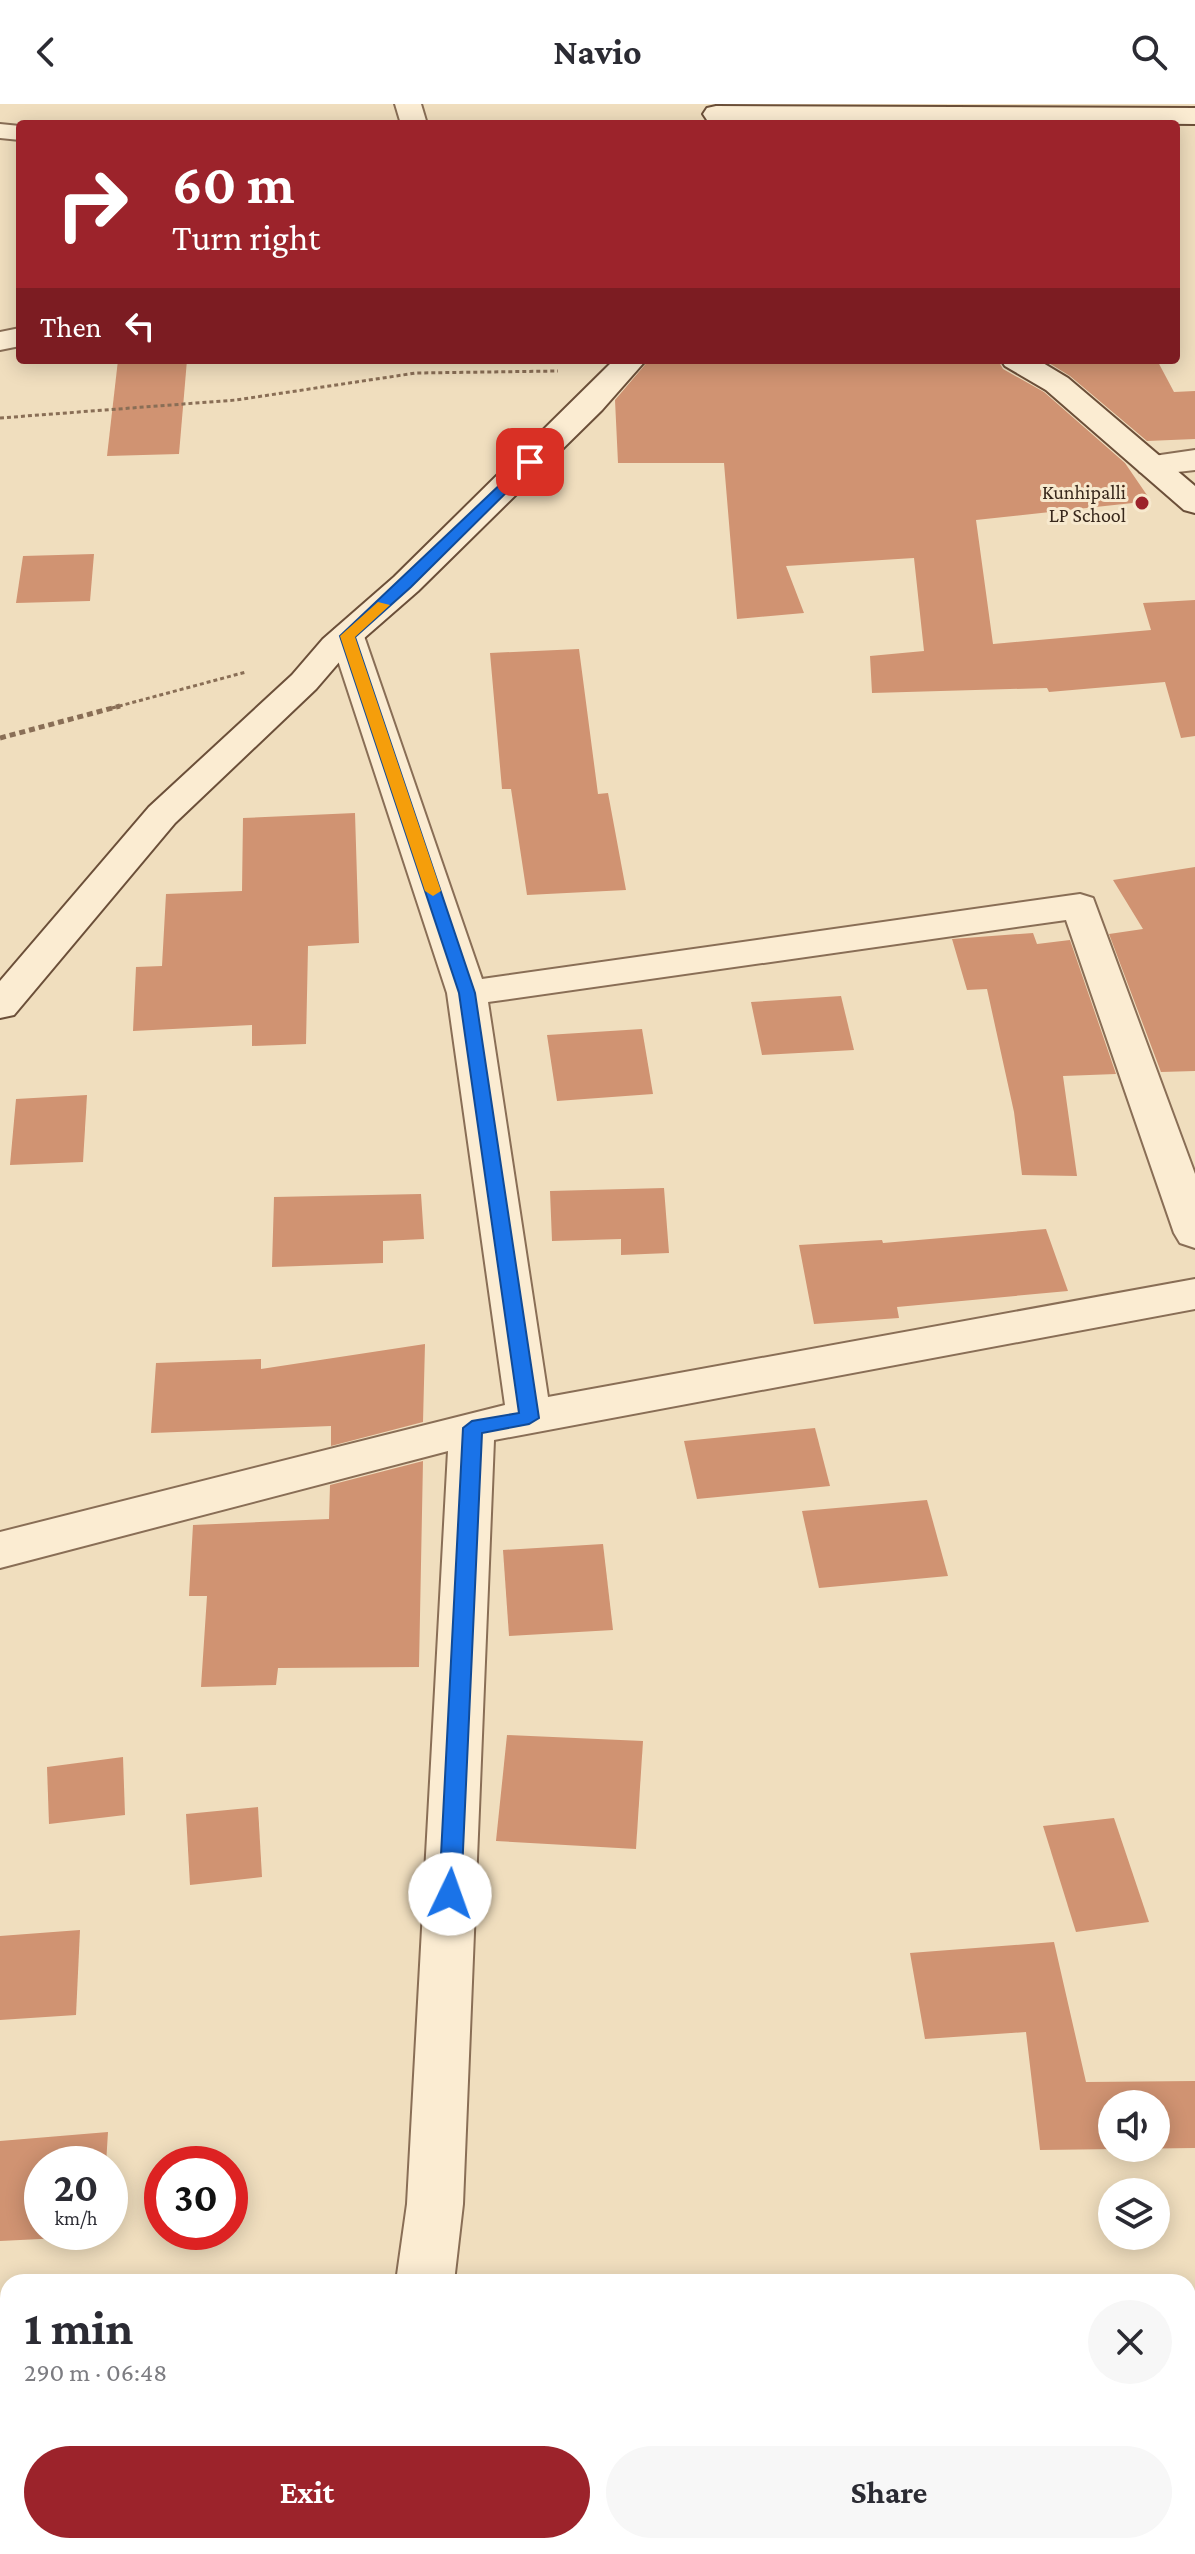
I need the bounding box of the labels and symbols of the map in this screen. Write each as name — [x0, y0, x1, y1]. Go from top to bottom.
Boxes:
pin — [496, 428, 564, 496]
place label: Kunhipalli LP School — [1042, 481, 1126, 526]
marker: Kunhipalli LP School — [1133, 494, 1151, 512]
position arrow — [408, 1852, 492, 1936]
speed limit sign: 30 — [144, 2146, 248, 2250]

